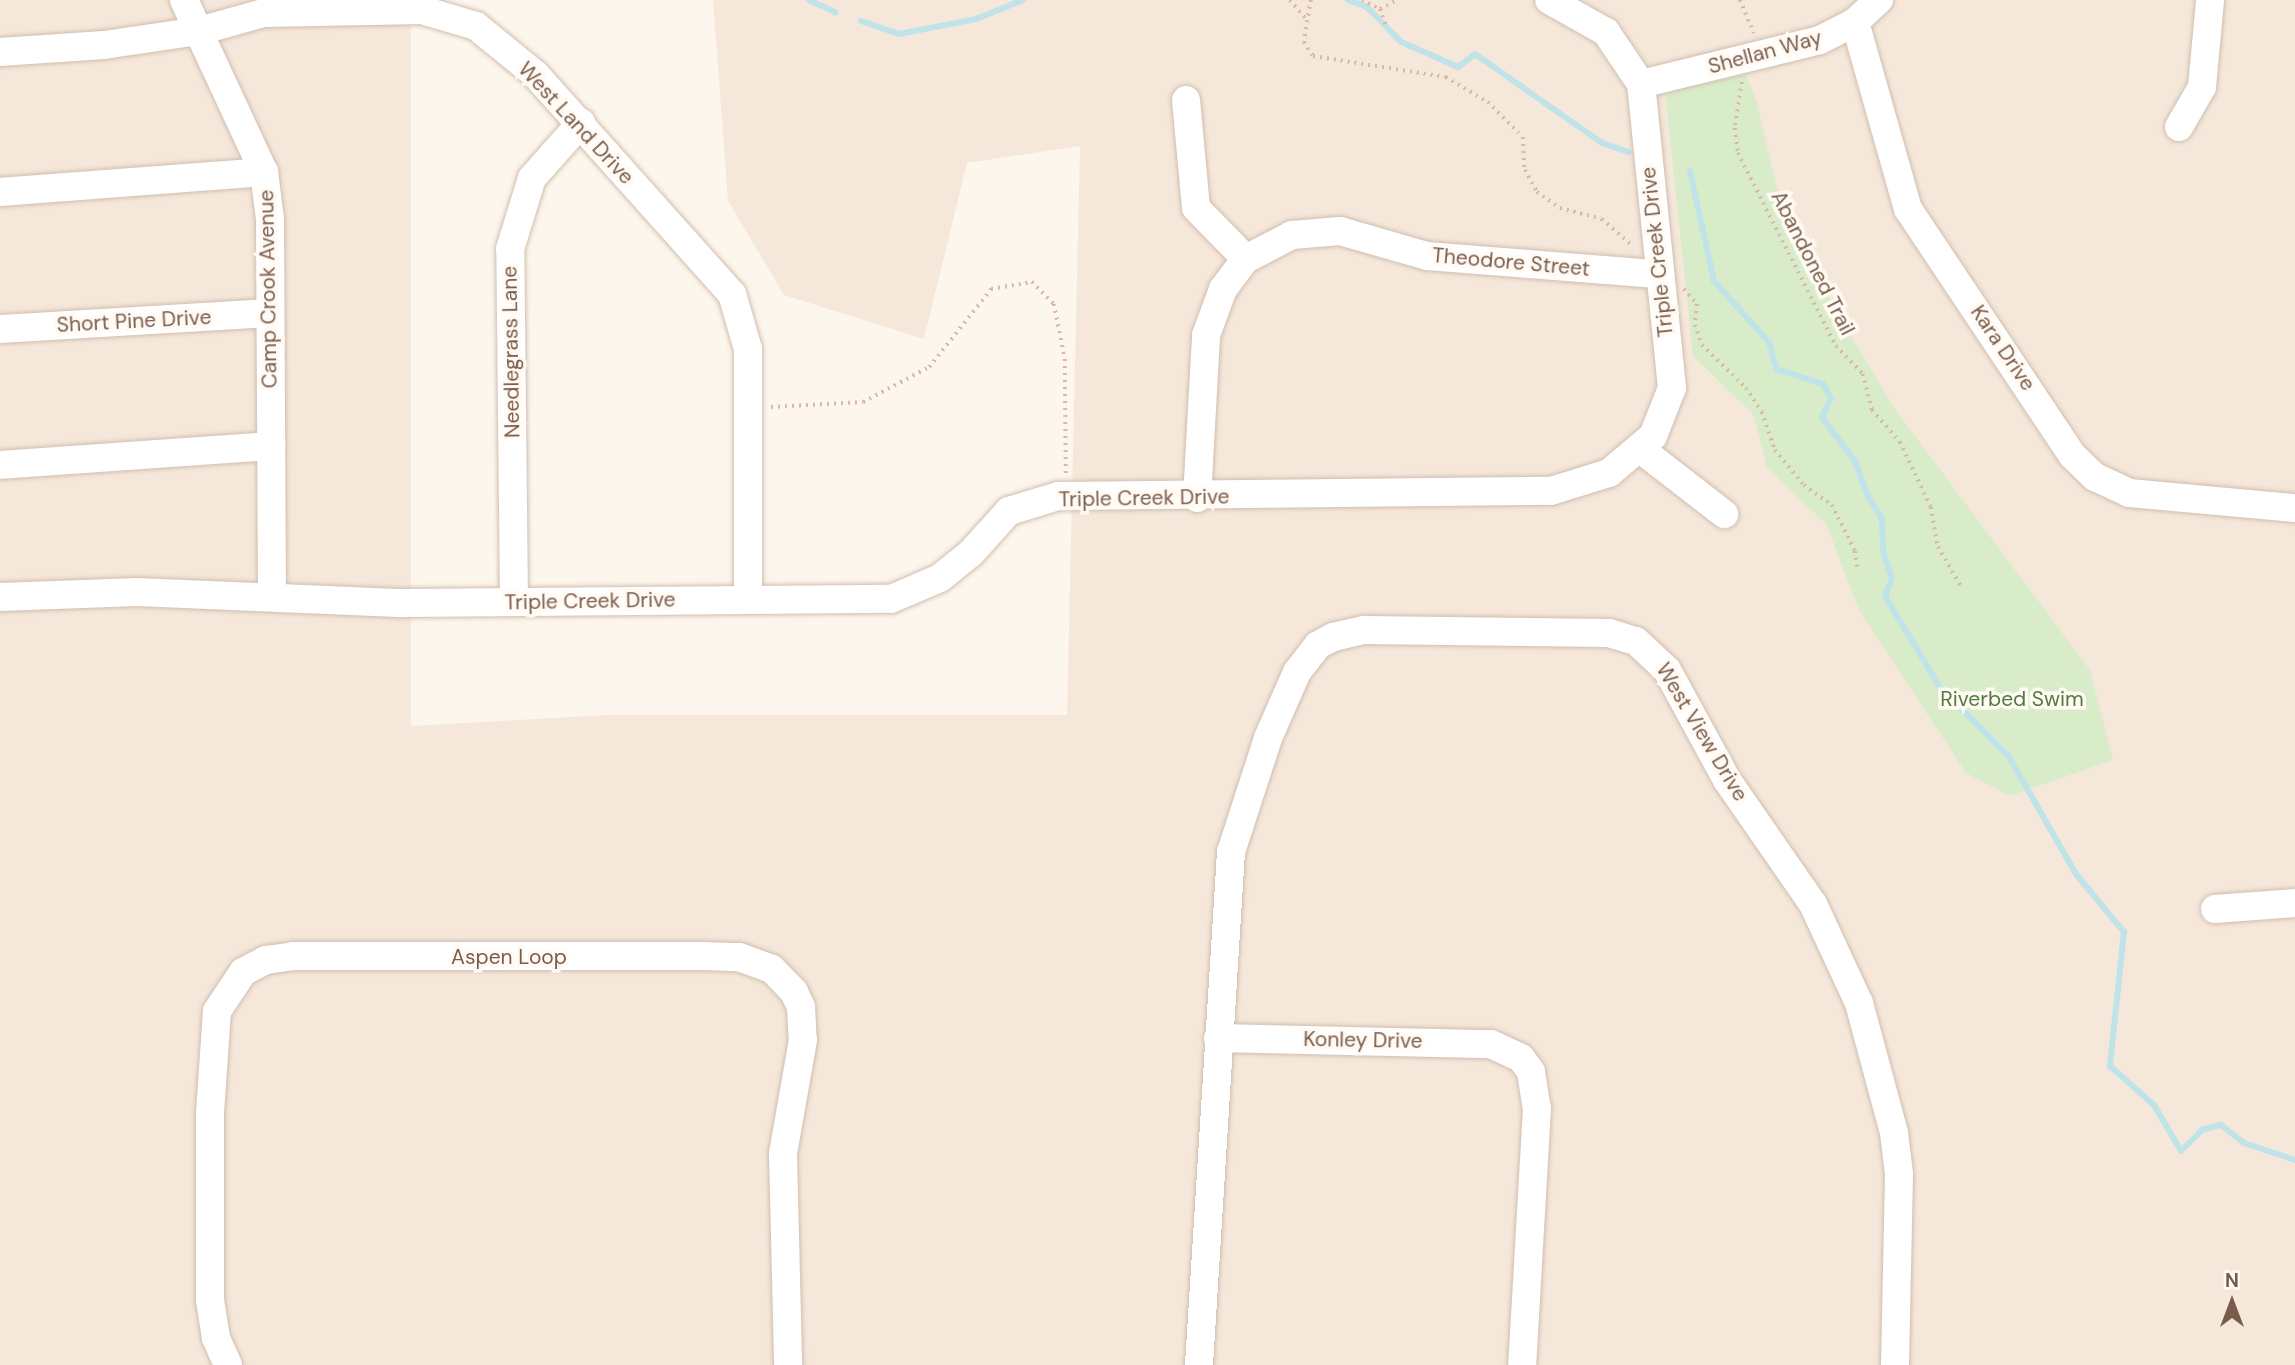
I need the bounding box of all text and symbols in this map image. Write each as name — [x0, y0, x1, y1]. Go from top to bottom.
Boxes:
street label: Shellan Way — [1705, 25, 1825, 79]
street label: West Land Drive — [513, 57, 639, 189]
street label: Triple Creek Drive — [1636, 166, 1678, 338]
street label: Abandoned Trail — [1766, 187, 1860, 339]
street label: Camp Crook Avenue — [254, 189, 282, 389]
street label: Theodore Street — [1431, 243, 1591, 281]
street label: Needlegrass Lane — [497, 266, 525, 438]
street label: Kara Drive — [1965, 300, 2041, 396]
street label: Short Pine Drive — [56, 304, 212, 338]
street label: Triple Creek Drive — [1058, 484, 1230, 512]
street label: Triple Creek Drive — [504, 587, 676, 615]
street label: West View Drive — [1651, 658, 1753, 806]
park label: Riverbed Swim — [1940, 686, 2084, 712]
street label: Aspen Loop — [451, 944, 567, 970]
street label: Konley Drive — [1303, 1026, 1423, 1054]
north arrow — [2197, 1267, 2267, 1337]
text: N — [2225, 1268, 2239, 1293]

